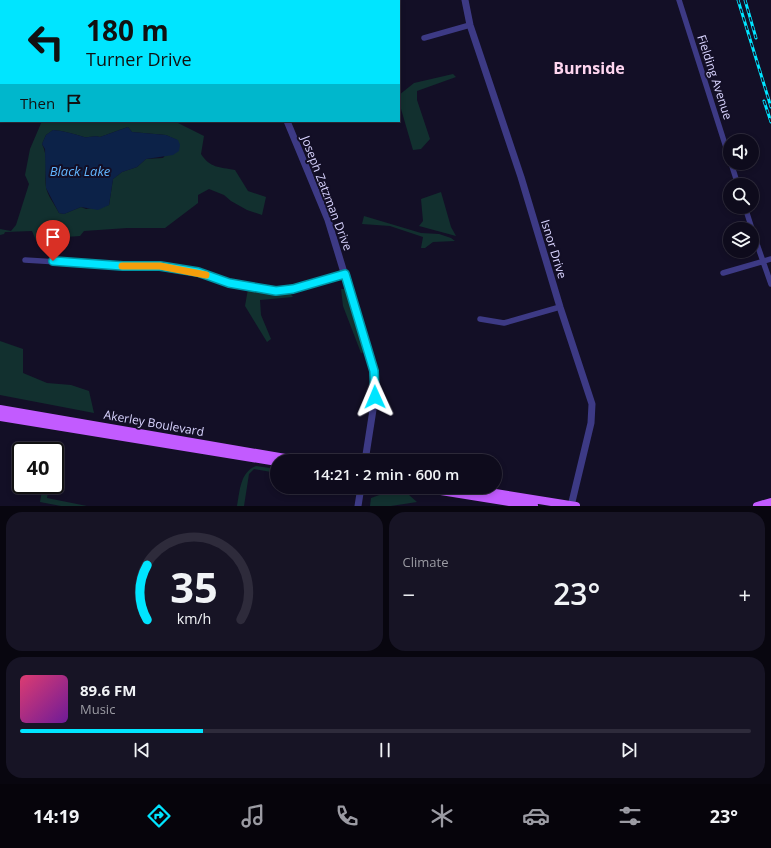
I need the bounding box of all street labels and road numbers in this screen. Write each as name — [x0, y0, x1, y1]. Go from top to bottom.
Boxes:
street label: Fielding Avenue — [693, 32, 737, 122]
street label: Joseph Zatzman Drive — [297, 132, 357, 253]
street label: Isnor Drive — [537, 217, 571, 281]
street label: Akerley Boulevard — [103, 406, 205, 440]

